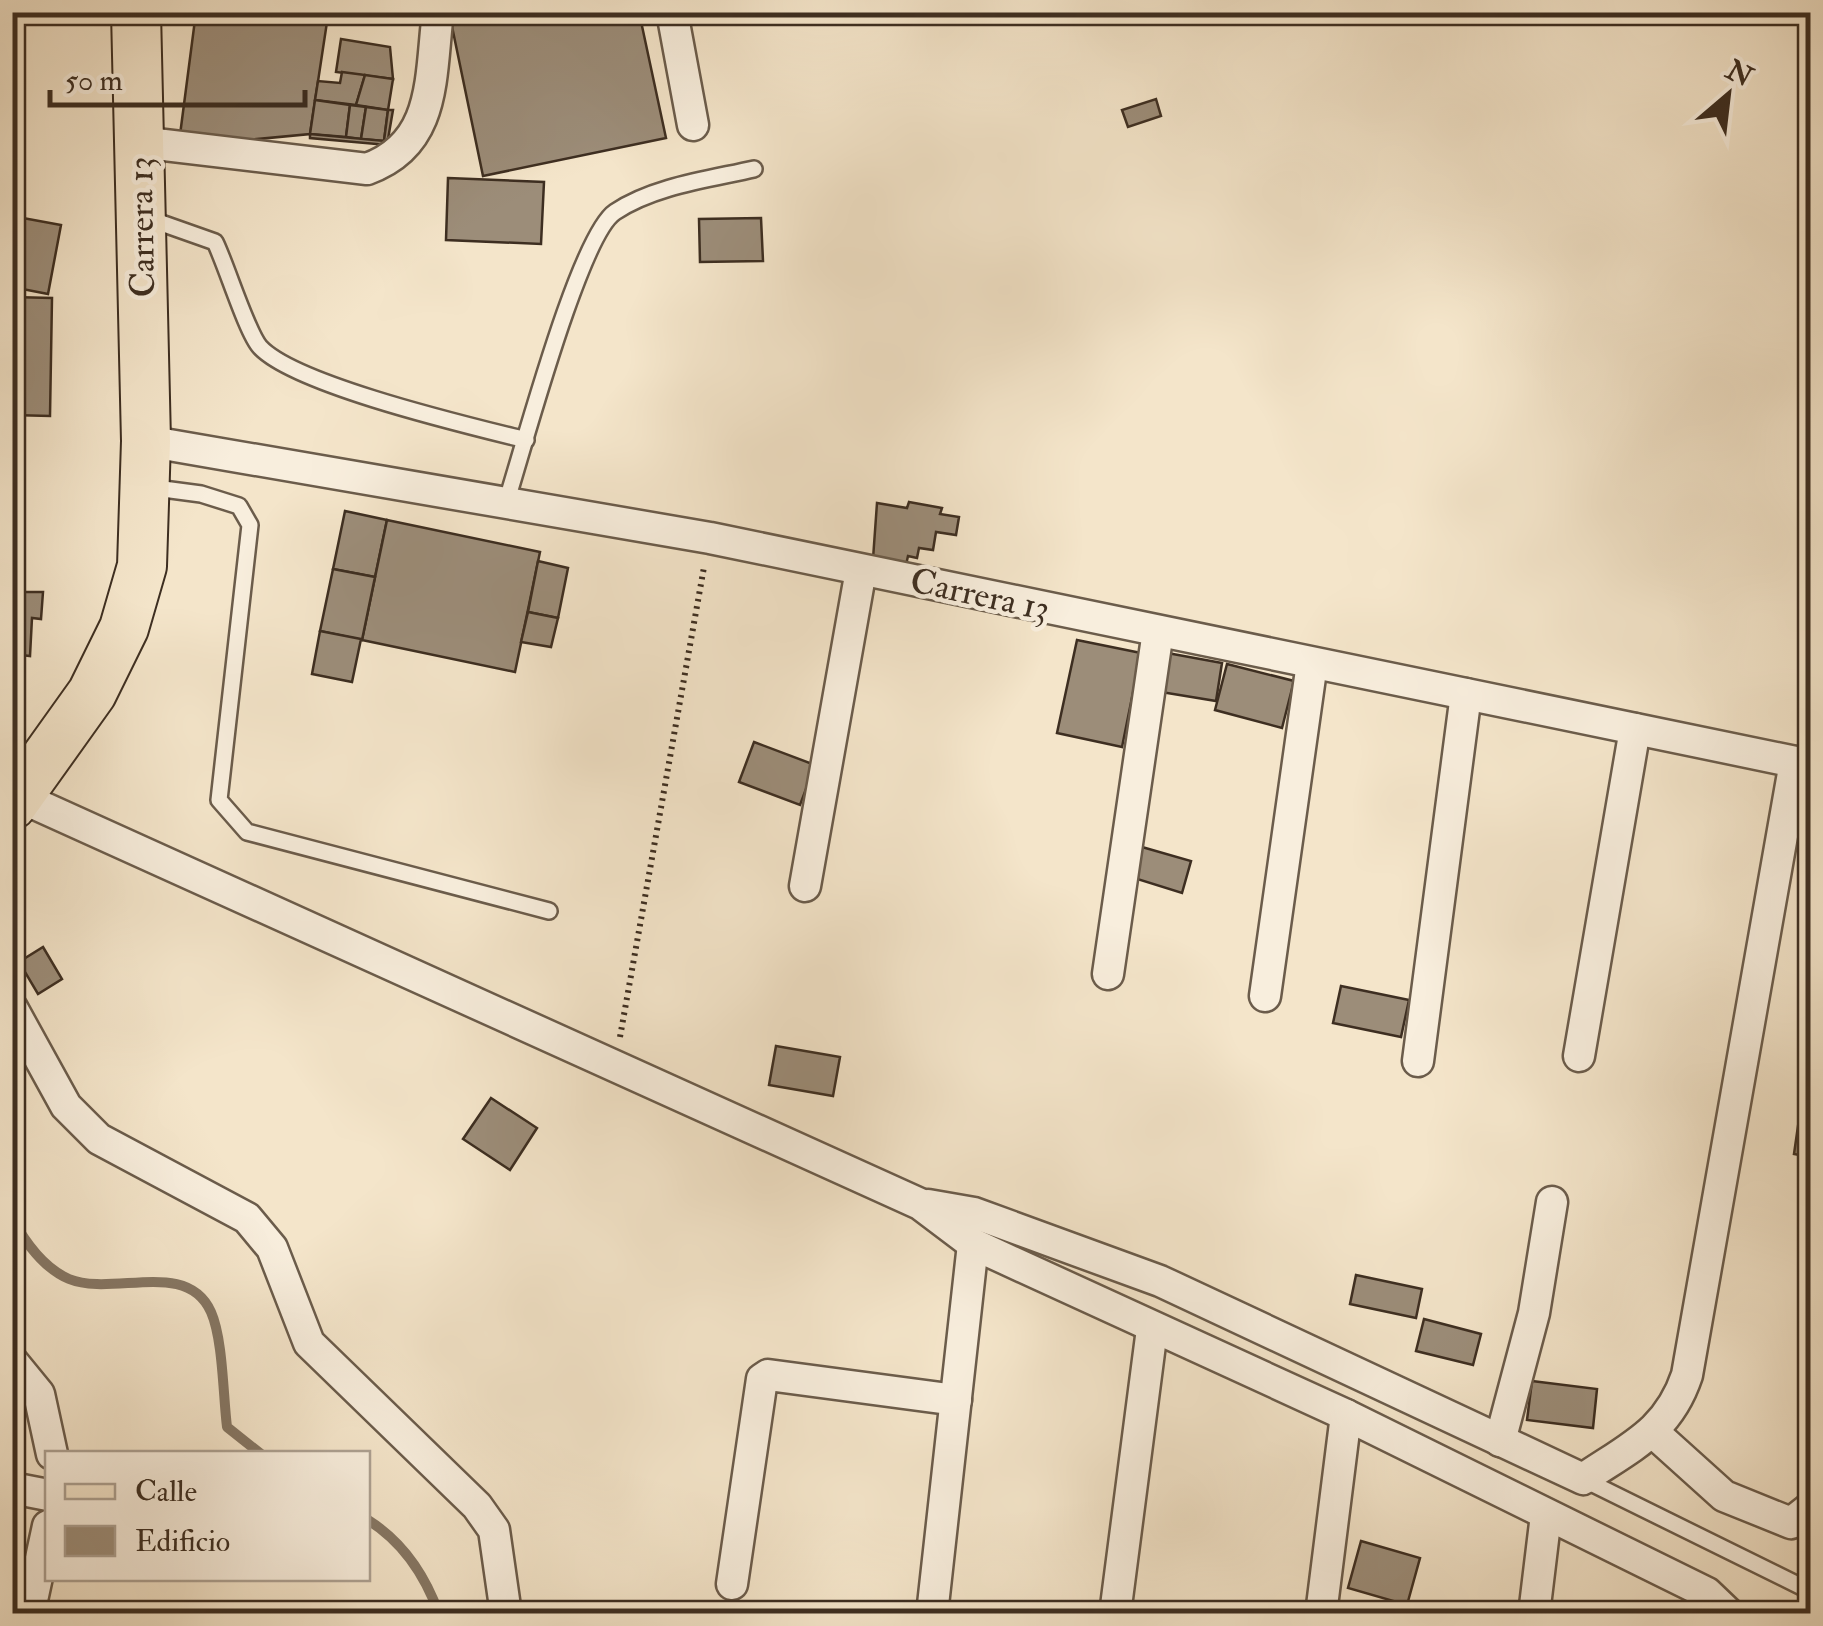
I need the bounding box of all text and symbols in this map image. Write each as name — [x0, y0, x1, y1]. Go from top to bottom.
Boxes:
scale bar — [50, 45, 305, 107]
north arrow — [1678, 45, 1778, 145]
text: N — [1719, 52, 1759, 96]
text: 50 m — [65, 62, 123, 99]
street label: Carrera 13 — [119, 156, 165, 298]
street label: Carrera 13 — [906, 559, 1053, 631]
legend — [45, 1451, 370, 1581]
text: Calle — [135, 1473, 197, 1510]
text: Edificio — [135, 1523, 230, 1560]

